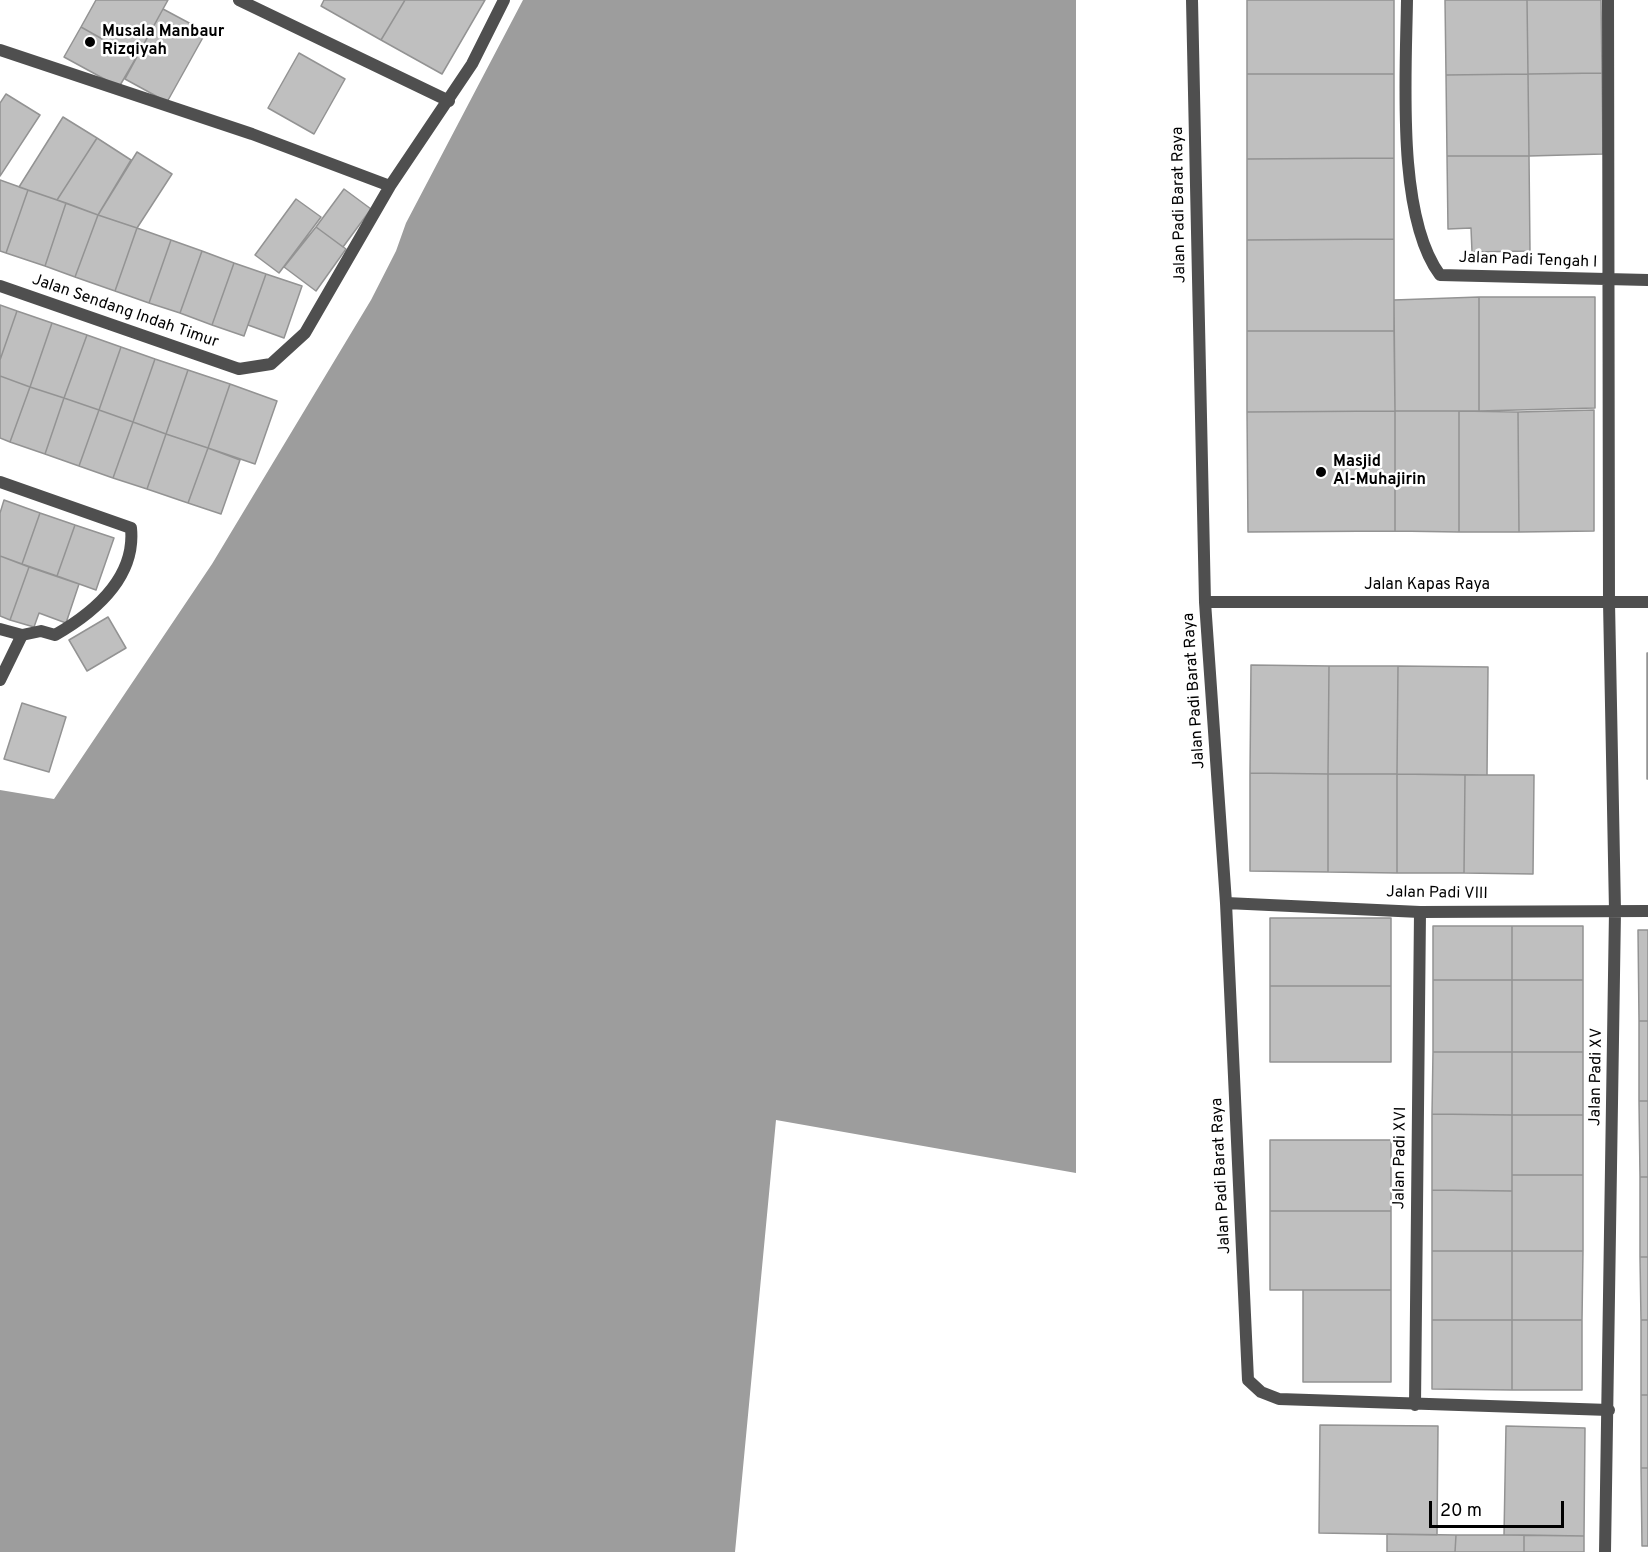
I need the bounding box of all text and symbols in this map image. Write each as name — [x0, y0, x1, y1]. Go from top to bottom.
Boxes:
place label: Musala Manbaur Rizqiyah — [102, 23, 224, 61]
marker: Musala Manbaur Rizqiyah — [83, 35, 97, 49]
street label: Jalan Padi Barat Raya — [1169, 127, 1191, 283]
street label: Jalan Padi Tengah I — [1458, 249, 1598, 273]
street label: Jalan Sendang Indah Timur — [29, 271, 221, 353]
place label: Masjid Al-Muhajirin — [1333, 453, 1426, 491]
marker: Masjid Al-Muhajirin — [1314, 465, 1328, 479]
street label: Jalan Kapas Raya — [1364, 576, 1490, 596]
street label: Jalan Padi Barat Raya — [1180, 612, 1210, 770]
street label: Jalan Padi VIII — [1386, 884, 1488, 904]
street label: Jalan Padi XV — [1587, 1028, 1607, 1126]
street label: Jalan Padi Barat Raya — [1208, 1097, 1236, 1255]
street label: Jalan Padi XVI — [1391, 1106, 1411, 1210]
scale bar — [1432, 1489, 1567, 1527]
text: 20 m — [1440, 1500, 1482, 1523]

